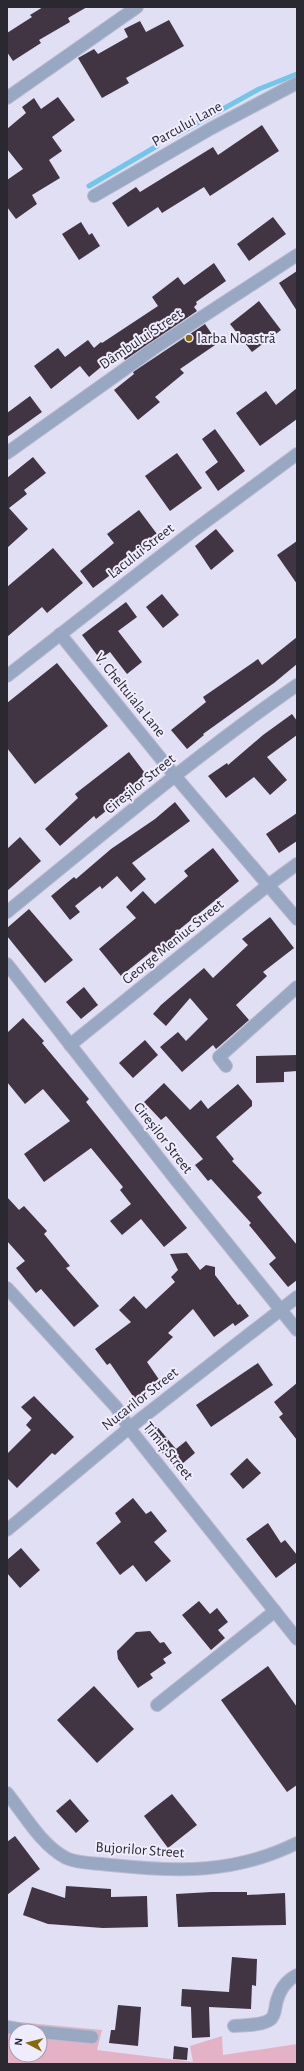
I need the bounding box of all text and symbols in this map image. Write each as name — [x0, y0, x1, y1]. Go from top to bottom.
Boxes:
street label: Parcului Lane — [149, 99, 225, 149]
street label: Dâmbului Street — [97, 306, 185, 372]
place label: Iarba Noastră — [197, 331, 276, 346]
marker: Iarba Noastră — [184, 333, 194, 343]
street label: Lacului Street — [105, 521, 177, 581]
street label: V. Cheltuiala Lane — [92, 650, 168, 740]
street label: Cireșilor Street — [102, 751, 179, 818]
street label: George Meniuc Street — [120, 897, 227, 987]
street label: Cireșilor Street — [130, 1100, 195, 1177]
street label: Nucarilor Street — [99, 1365, 181, 1433]
street label: Timiș Street — [139, 1419, 196, 1484]
street label: Bujorilor Street — [95, 1839, 185, 1861]
north arrow — [8, 2023, 48, 2063]
text: N — [13, 2037, 24, 2046]

